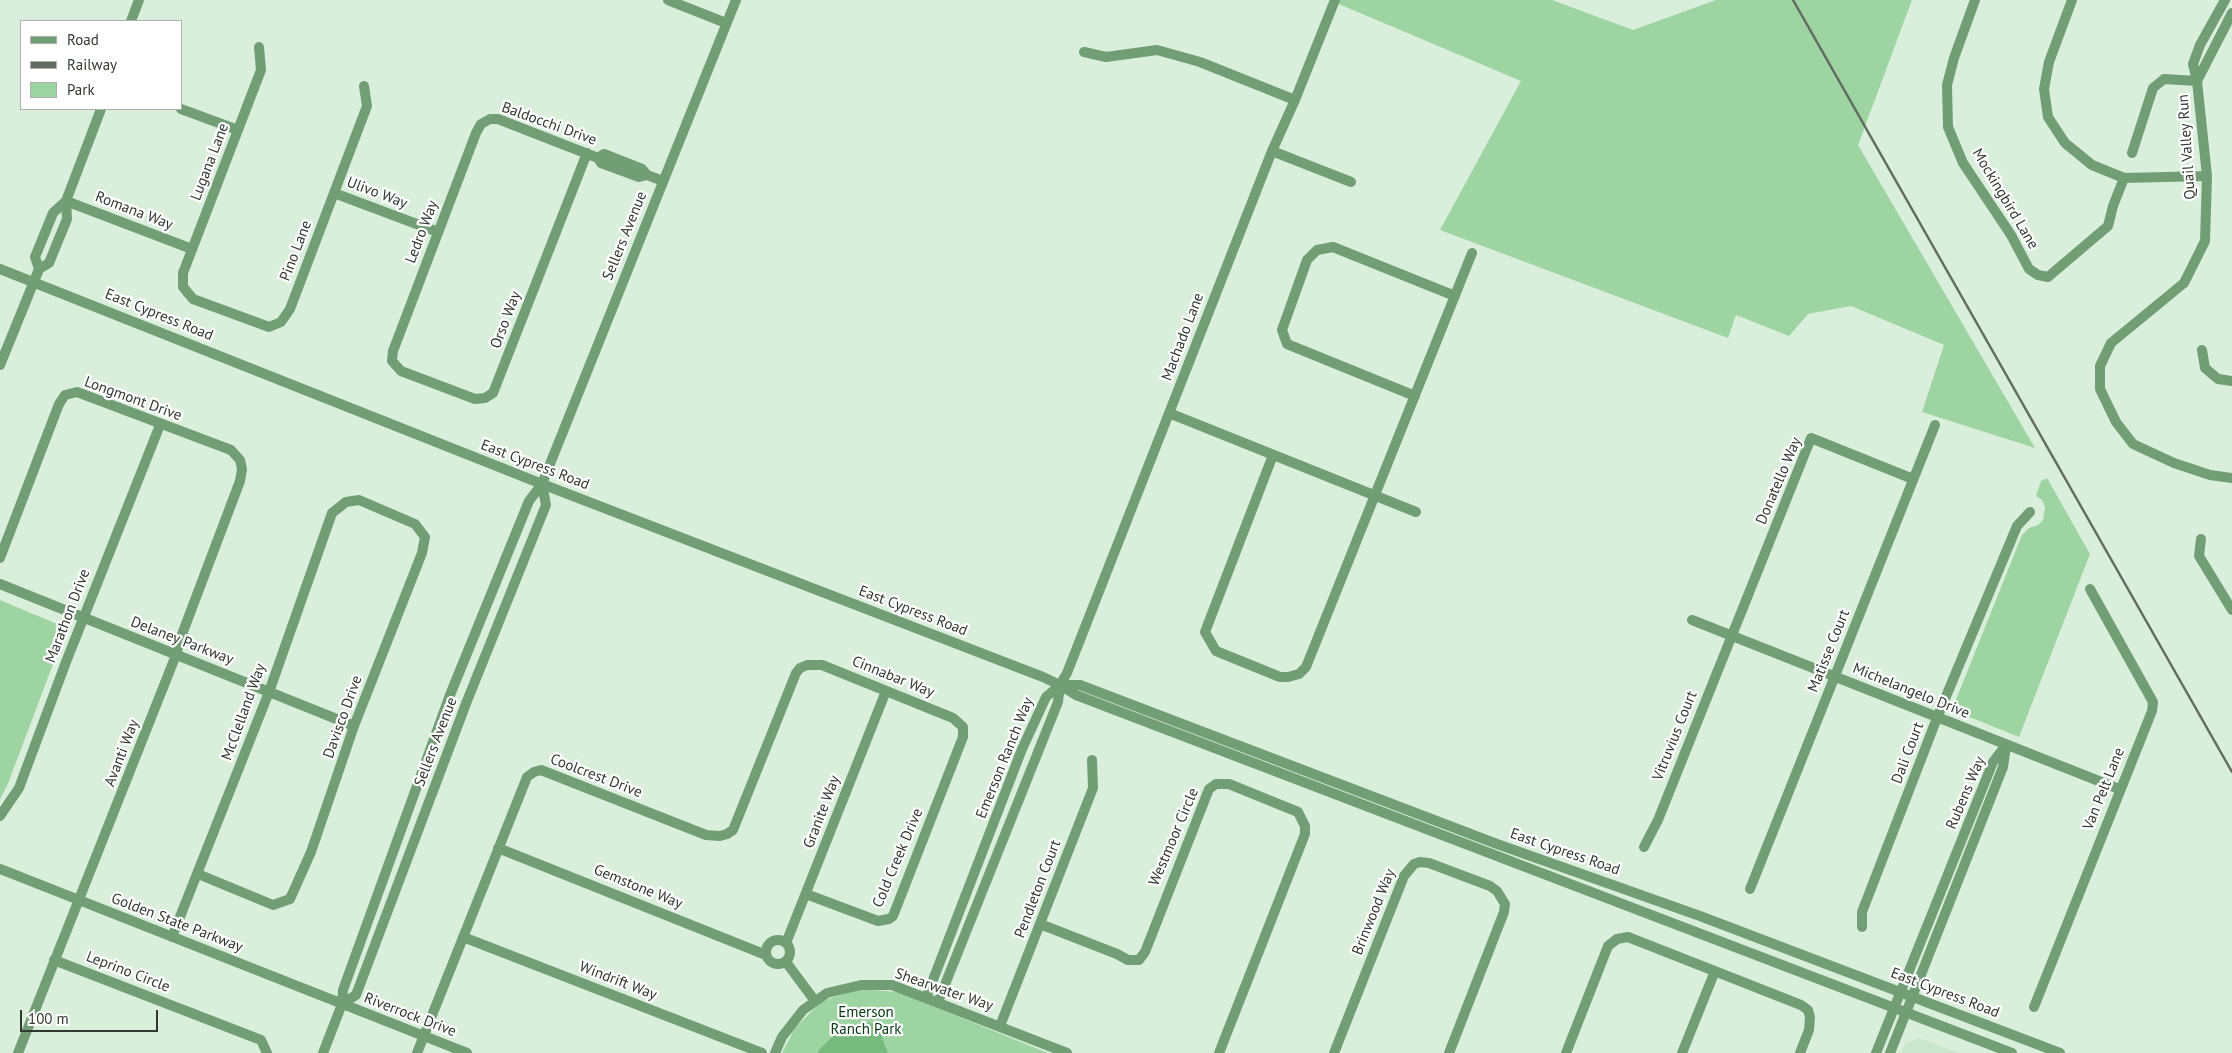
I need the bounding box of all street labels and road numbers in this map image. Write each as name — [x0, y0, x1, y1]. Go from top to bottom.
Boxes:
street label: Quail Valley Run — [2174, 94, 2200, 200]
street label: Baldocchi Drive — [499, 98, 599, 150]
street label: Lugana Lane — [187, 121, 233, 203]
street label: Mockingbird Lane — [1968, 145, 2042, 253]
street label: Ulivo Way — [344, 173, 410, 213]
street label: Romana Way — [93, 188, 175, 234]
street label: Sellers Avenue — [599, 189, 651, 283]
street label: Ledro Way — [402, 198, 442, 266]
street label: Pino Lane — [276, 218, 316, 284]
street label: East Cypress Road — [102, 285, 216, 345]
street label: Orso Way — [487, 289, 525, 351]
street label: Machado Lane — [1158, 291, 1208, 383]
street label: Longmont Drive — [82, 373, 184, 425]
street label: Donatello Way — [1753, 435, 1805, 527]
street label: East Cypress Road — [478, 436, 592, 494]
street label: Marathon Drive — [42, 567, 94, 665]
street label: East Cypress Road — [856, 582, 970, 640]
street label: Matisse Court — [1804, 607, 1854, 695]
street label: Delaney Parkway — [128, 613, 236, 669]
street label: Cinnabar Way — [849, 652, 937, 702]
street label: Michelangelo Drive — [1850, 659, 1972, 723]
street label: McClelland Way — [218, 661, 270, 763]
street label: Davisco Drive — [320, 673, 366, 761]
street label: Vitruvius Court — [1649, 688, 1701, 784]
street label: Sellers Avenue — [411, 695, 461, 789]
street label: Emerson Ranch Way — [972, 695, 1038, 821]
street label: Avanti Way — [101, 717, 143, 789]
street label: Dali Court — [1888, 720, 1928, 786]
street label: Van Pelt Lane — [2079, 745, 2129, 833]
street label: Coolcrest Drive — [547, 750, 645, 802]
street label: Rubens Way — [1943, 754, 1989, 832]
street label: Granite Way — [800, 773, 844, 851]
street label: Westmoor Circle — [1145, 785, 1203, 889]
street label: Cold Creek Drive — [869, 806, 927, 910]
street label: East Cypress Road — [1508, 825, 1622, 879]
street label: Pendleton Court — [1011, 837, 1065, 941]
street label: Gemstone Way — [591, 861, 685, 913]
street label: Brinwood Way — [1349, 866, 1399, 958]
street label: Golden State Parkway — [109, 890, 245, 956]
street label: Leprino Circle — [83, 948, 173, 996]
street label: Windrift Way — [577, 958, 659, 1004]
street label: East Cypress Road — [1888, 964, 2002, 1022]
street label: Shearwater Way — [893, 965, 995, 1015]
street label: Riverrock Drive — [361, 989, 459, 1041]

